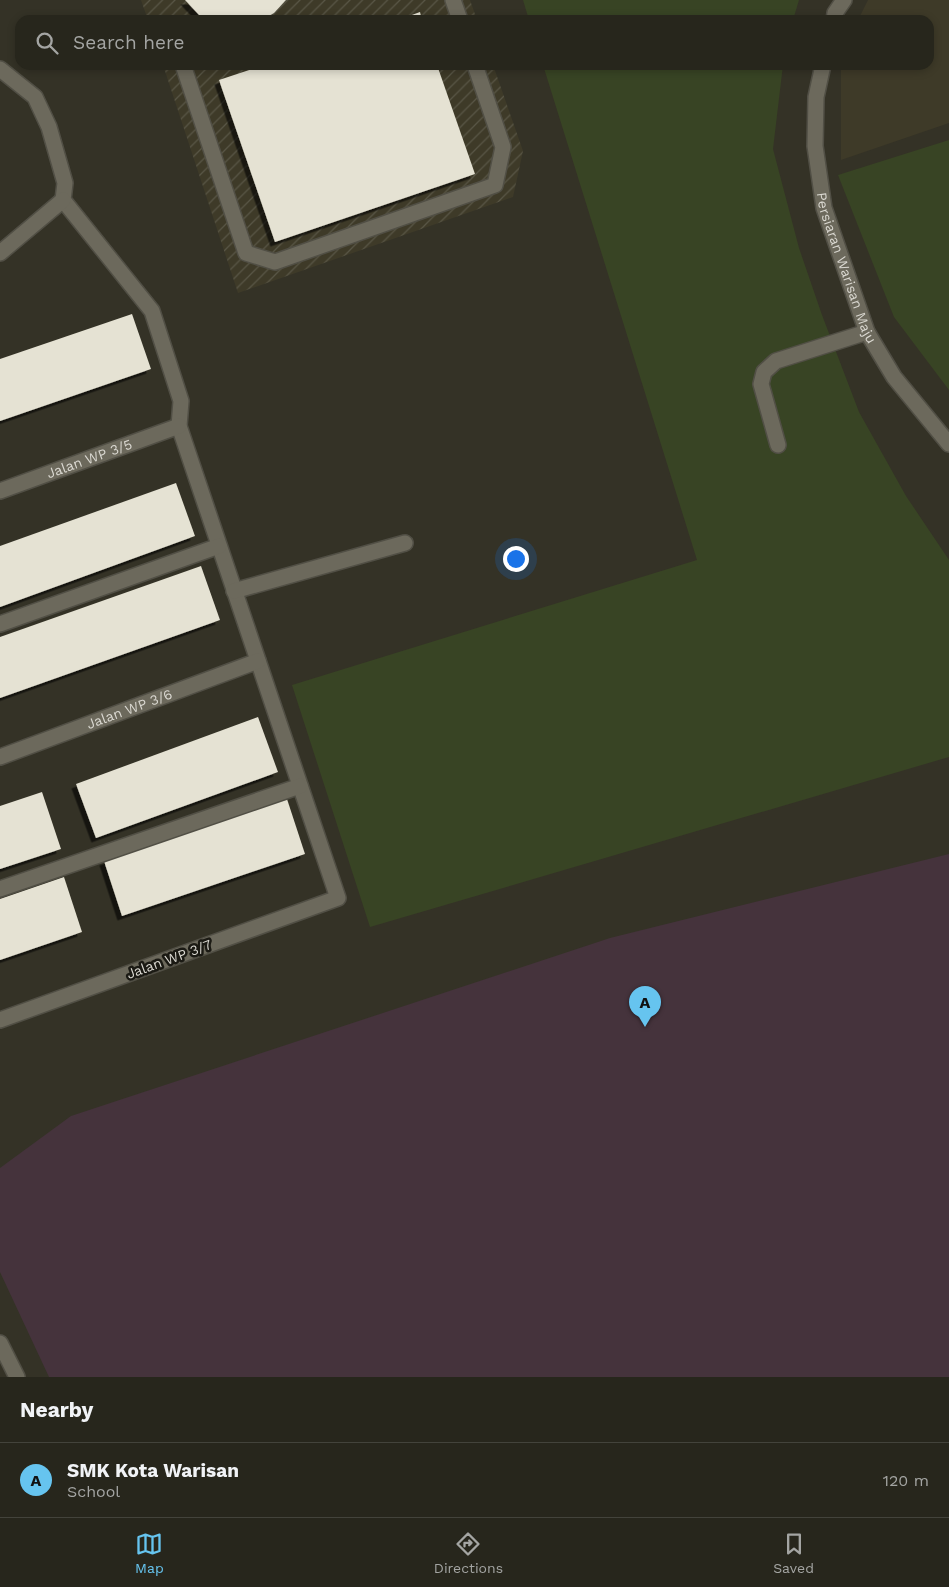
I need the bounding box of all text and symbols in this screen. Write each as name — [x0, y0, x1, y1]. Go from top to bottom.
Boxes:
search box — [15, 15, 934, 70]
icon: search — [33, 29, 61, 57]
text: Search here — [73, 31, 184, 54]
street label: Persiaran Warisan Maju — [814, 191, 880, 346]
street label: Jalan WP 3/5 — [44, 436, 134, 481]
your location — [503, 546, 529, 572]
street label: Jalan WP 3/6 — [84, 686, 174, 732]
street label: Jalan WP 3/7 — [124, 936, 214, 982]
pin: A — [629, 986, 661, 1027]
text: Nearby — [20, 1397, 93, 1422]
text: SMK Kota Warisan — [67, 1459, 239, 1482]
text: A — [31, 1471, 41, 1490]
text: 120 m — [883, 1471, 929, 1490]
text: School — [67, 1482, 120, 1501]
tab: Map — [135, 1530, 164, 1576]
tab: Directions — [434, 1530, 503, 1576]
tab: Saved — [773, 1530, 814, 1576]

